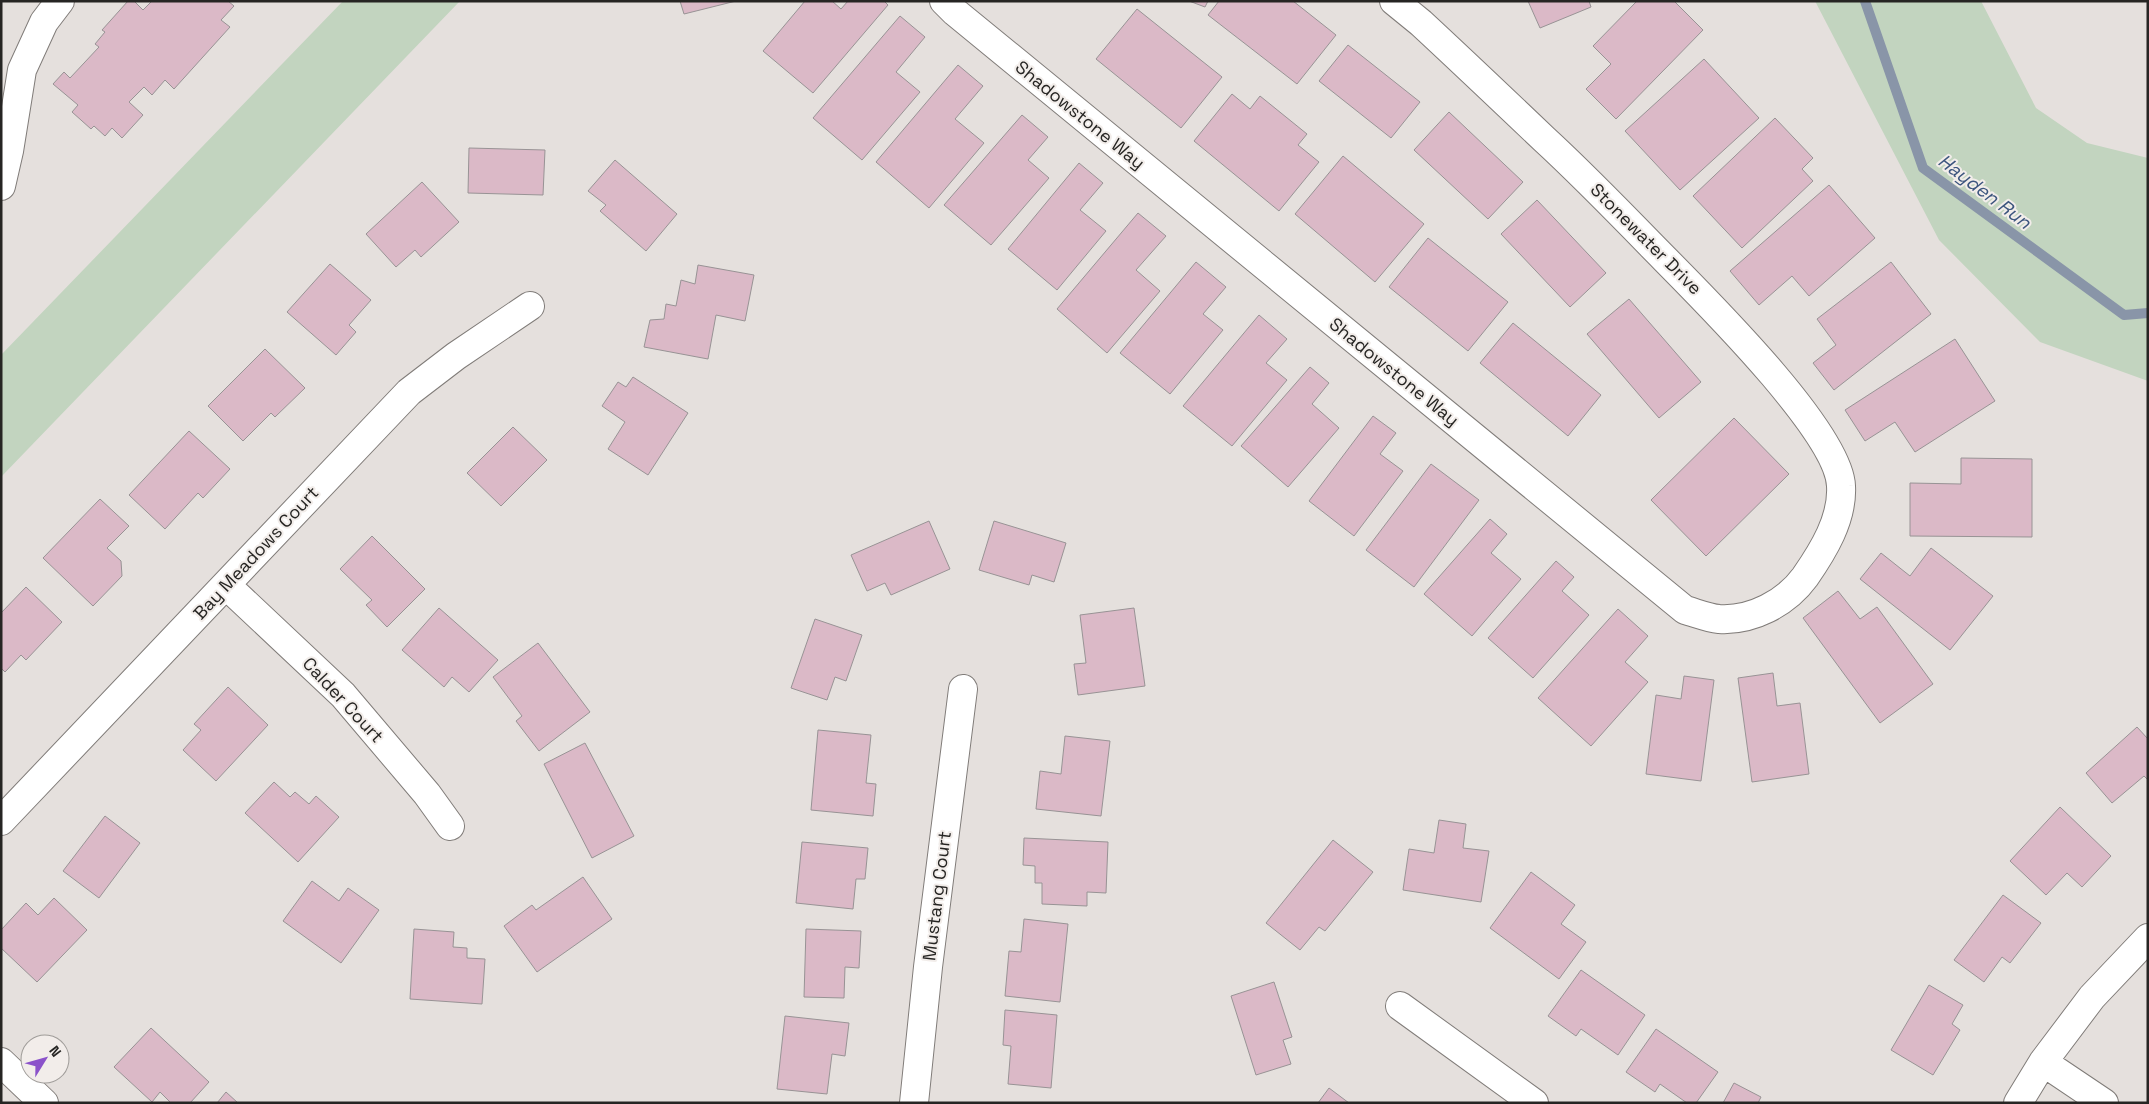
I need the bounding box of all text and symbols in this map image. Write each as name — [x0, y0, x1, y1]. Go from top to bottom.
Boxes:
street label: Shadowstone Way — [1011, 55, 1150, 174]
water label: Hayden Run — [1933, 148, 2036, 235]
street label: Stonewater Drive — [1586, 178, 1707, 299]
street label: Shadowstone Way — [1325, 312, 1464, 431]
street label: Bay Meadows Court — [188, 481, 323, 624]
street label: Calder Court — [298, 652, 389, 747]
street label: Mustang Court — [917, 830, 956, 962]
north arrow — [20, 1034, 70, 1084]
text: N — [45, 1042, 65, 1060]

